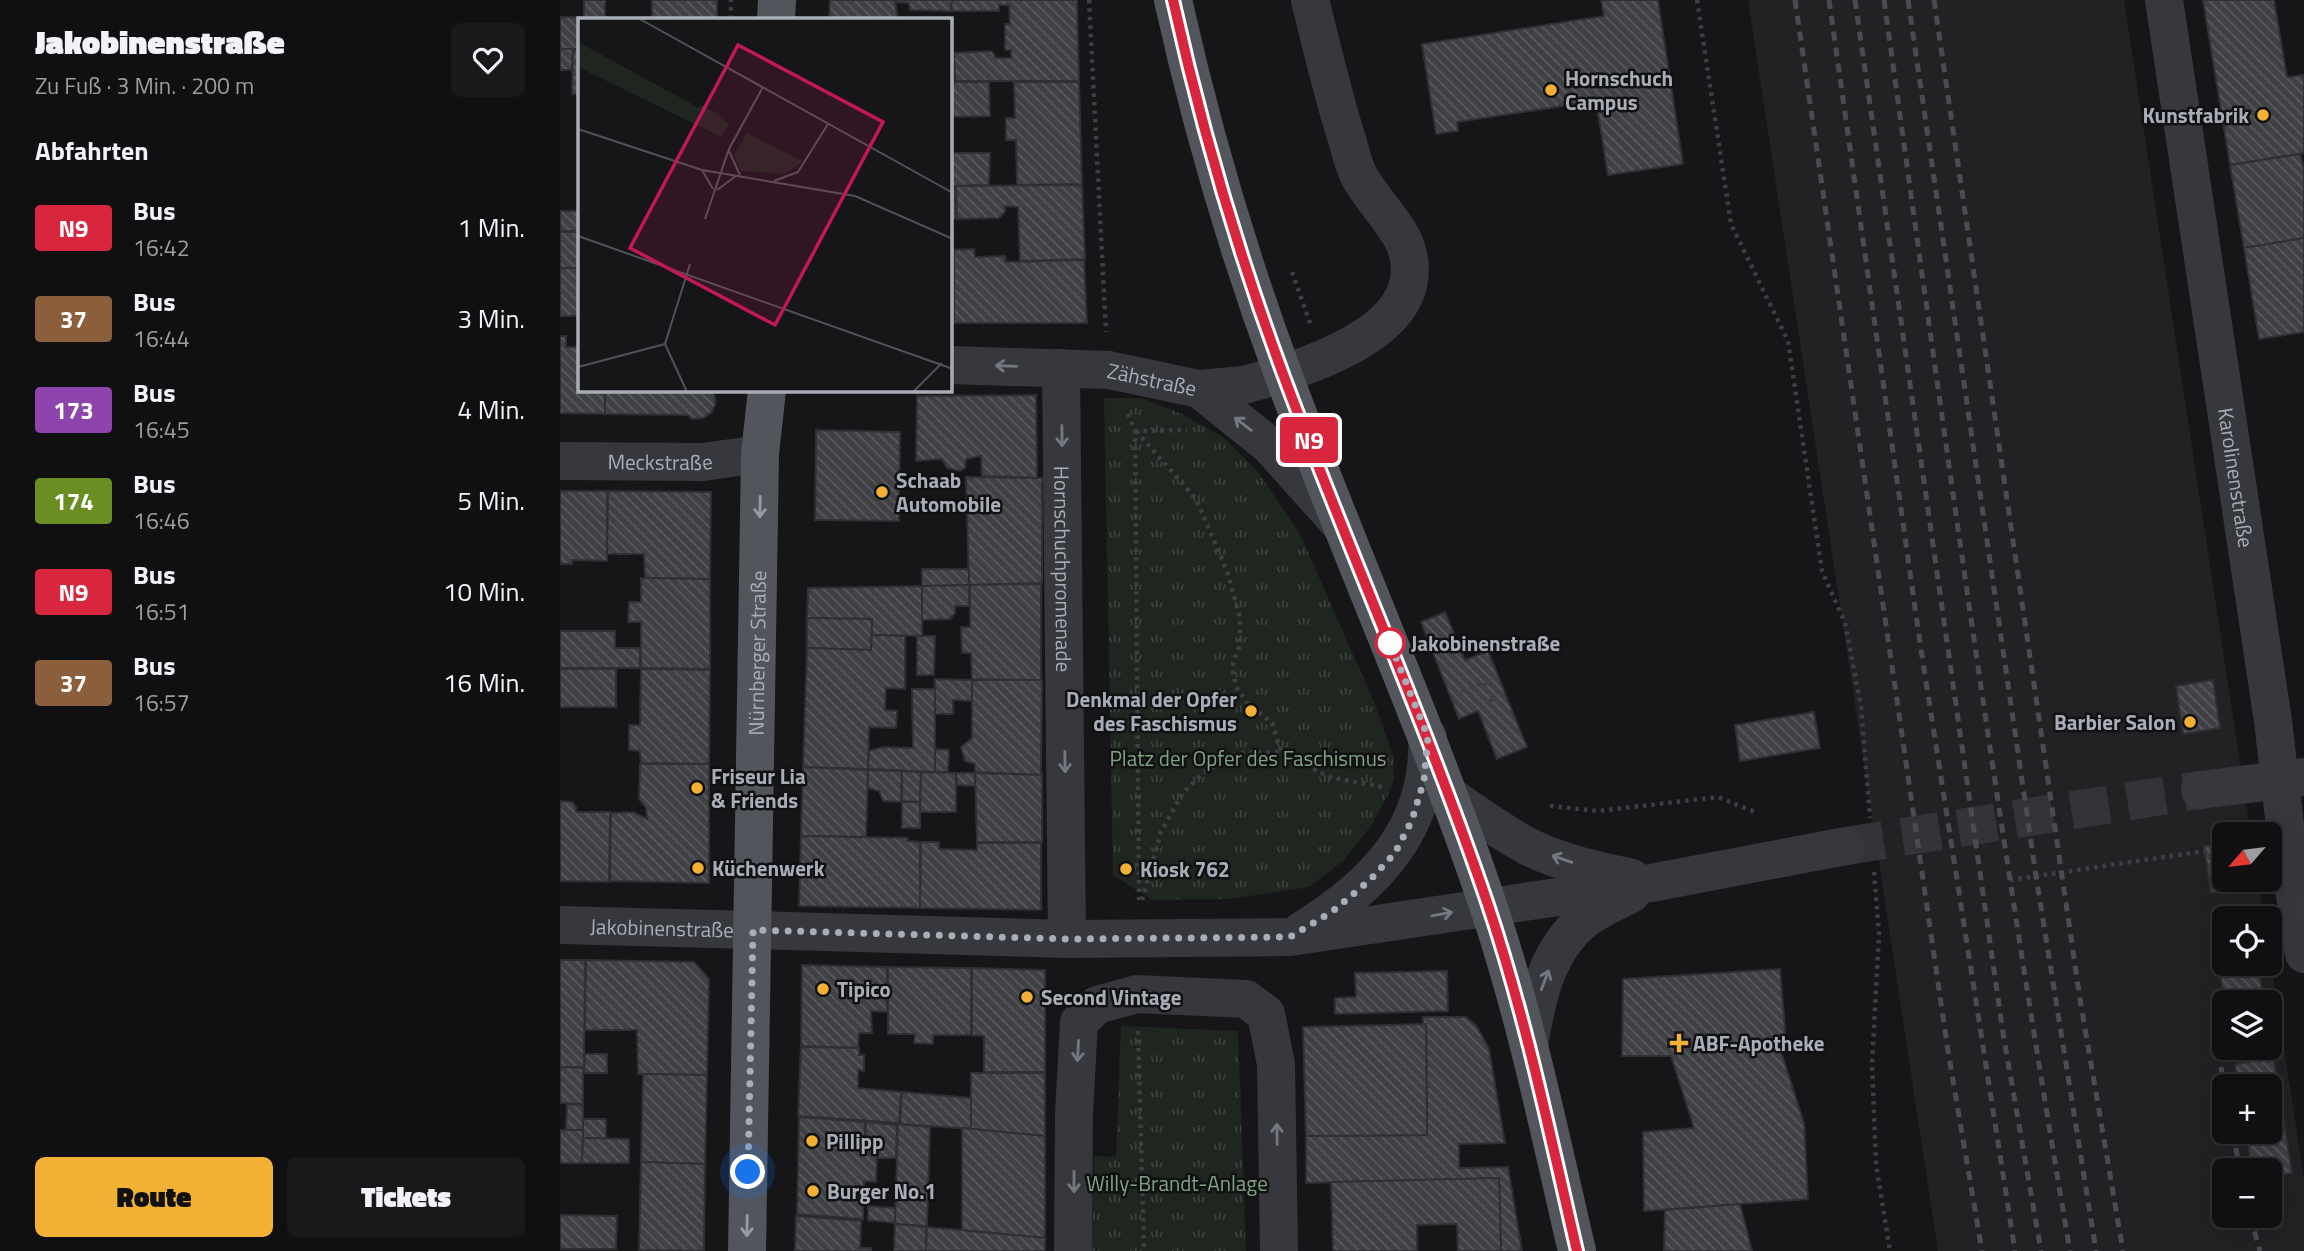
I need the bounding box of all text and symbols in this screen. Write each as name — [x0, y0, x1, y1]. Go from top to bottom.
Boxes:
text: Jakobinenstraße — [35, 17, 285, 67]
inset map — [578, 18, 952, 392]
button: heart — [451, 23, 525, 97]
place label: Hornschuch Campus — [1565, 62, 1673, 118]
text: Zu Fuß · 3 Min. · 200 m — [35, 68, 254, 103]
marker: Hornschuch Campus — [1543, 82, 1559, 98]
place label: Kunstfabrik — [2142, 99, 2249, 131]
marker: Kunstfabrik — [2255, 107, 2271, 123]
text: Abfahrten — [35, 131, 149, 170]
text: Bus — [133, 191, 175, 230]
text: 1 Min. — [458, 208, 525, 247]
text: N9 — [58, 210, 89, 246]
text: 16:42 — [133, 230, 190, 265]
text: Bus — [133, 282, 175, 321]
text: 3 Min. — [458, 299, 525, 338]
text: 37 — [60, 301, 87, 337]
text: 16:44 — [133, 321, 190, 356]
street label: Zähstraße — [1104, 354, 1200, 404]
one-way arrow — [995, 359, 1018, 372]
text: Bus — [133, 373, 175, 412]
text: 4 Min. — [458, 390, 525, 429]
text: 173 — [53, 392, 94, 428]
street label: Karolinenstraße — [2210, 406, 2263, 550]
text: 16:45 — [133, 412, 190, 447]
one-way arrow — [1234, 416, 1252, 431]
line badge: N9 — [1278, 417, 1340, 463]
text: N9 — [1294, 422, 1324, 458]
one-way arrow — [1055, 424, 1069, 447]
street label: Meckstraße — [607, 445, 715, 478]
text: Bus — [133, 464, 175, 503]
place label: Schaab Automobile — [896, 464, 1001, 520]
street label: Hornschuchpromenade — [1046, 466, 1080, 672]
text: 5 Min. — [458, 481, 525, 520]
text: 174 — [53, 483, 94, 519]
marker: Schaab Automobile — [874, 484, 890, 500]
one-way arrow — [753, 495, 766, 518]
text: 16:46 — [133, 503, 190, 538]
text: Bus — [133, 555, 175, 594]
street label: Nürnberger Straße — [739, 570, 774, 736]
text: 10 Min. — [443, 572, 525, 611]
text: N9 — [58, 574, 89, 610]
text: 16:51 — [133, 594, 190, 629]
place label: Jakobinenstraße — [1411, 627, 1560, 659]
marker: Jakobinenstraße — [1375, 628, 1405, 658]
text: Bus — [133, 646, 175, 685]
text: 16 Min. — [443, 663, 525, 702]
text: 37 — [60, 665, 87, 701]
place label: Denkmal der Opfer des Faschismus — [1066, 683, 1237, 739]
text: 16:57 — [133, 685, 190, 720]
marker: Denkmal der Opfer des Faschismus — [1243, 703, 1259, 719]
place label: Barbier Salon — [2054, 706, 2176, 738]
marker: Barbier Salon — [2182, 714, 2198, 730]
park label: Platz der Opfer des Faschismus — [1109, 742, 1387, 774]
one-way arrow — [1059, 750, 1072, 773]
place label: Friseur Lia & Friends — [711, 760, 806, 816]
marker: Friseur Lia & Friends — [689, 780, 705, 796]
north arrow — [2212, 822, 2282, 892]
map controls — [2212, 822, 2282, 1228]
place label: Küchenwerk — [712, 852, 825, 884]
one-way arrow — [1551, 852, 1573, 864]
place label: Kiosk 762 — [1140, 853, 1230, 885]
marker: Küchenwerk — [690, 860, 706, 876]
marker: Kiosk 762 — [1118, 861, 1134, 877]
button: locate — [2212, 906, 2282, 976]
one-way arrow — [1430, 907, 1453, 920]
street label: Jakobinenstraße — [590, 910, 734, 946]
one-way arrow — [1539, 969, 1552, 991]
place label: Tipico — [837, 973, 891, 1005]
marker: Tipico — [815, 981, 831, 997]
place label: Second Vintage — [1041, 981, 1181, 1013]
marker: Second Vintage — [1019, 989, 1035, 1005]
button: layers — [2212, 990, 2282, 1060]
place label: ABF-Apotheke — [1693, 1027, 1825, 1059]
marker: ABF-Apotheke — [1671, 1035, 1687, 1051]
one-way arrow — [1071, 1039, 1084, 1062]
button: + — [2212, 1074, 2282, 1144]
one-way arrow — [1271, 1123, 1284, 1146]
place label: Pillipp — [826, 1125, 883, 1157]
marker: Pillipp — [804, 1133, 820, 1149]
your location — [730, 1154, 765, 1189]
button: Route — [35, 1157, 273, 1237]
button: Tickets — [287, 1157, 525, 1237]
button: − — [2212, 1158, 2282, 1228]
park label: Willy-Brandt-Anlage — [1086, 1167, 1268, 1199]
one-way arrow — [1067, 1171, 1081, 1194]
place label: Burger No.1 — [827, 1175, 936, 1207]
marker: Burger No.1 — [805, 1183, 821, 1199]
one-way arrow — [741, 1214, 754, 1237]

